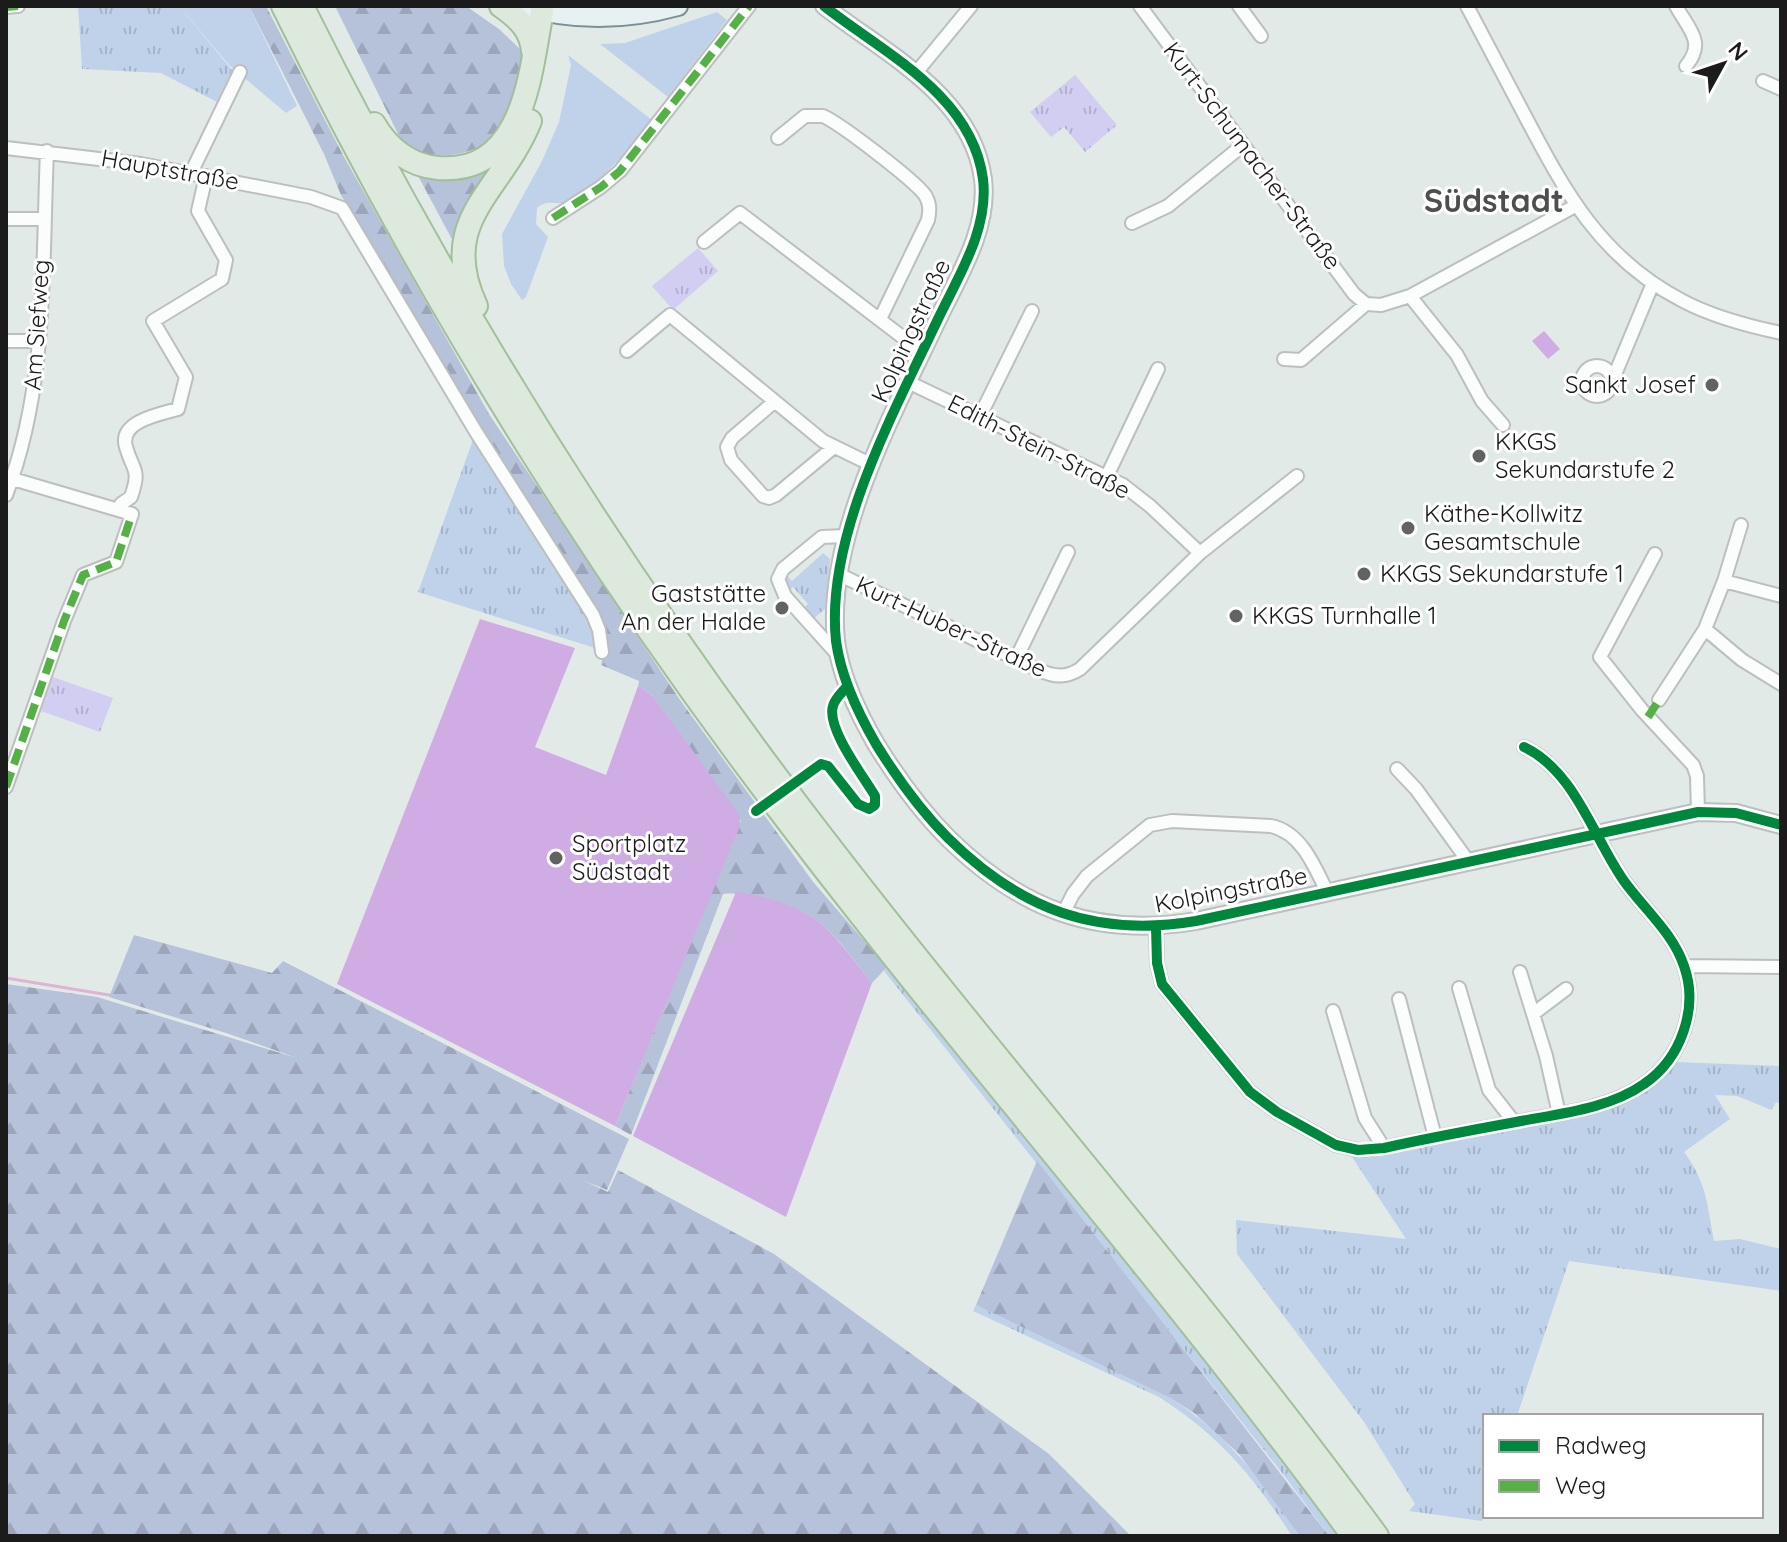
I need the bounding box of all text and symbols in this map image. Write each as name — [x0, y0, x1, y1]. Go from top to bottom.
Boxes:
north arrow — [1683, 24, 1763, 104]
street label: Kurt-Schumacher-Straße — [1157, 36, 1348, 275]
text: N — [1722, 36, 1754, 66]
street label: Hauptstraße — [99, 142, 241, 196]
district label: Südstadt — [1424, 180, 1564, 220]
street label: Kolpingstraße — [864, 254, 956, 407]
street label: Am Siefweg — [16, 258, 56, 391]
place label: Sankt Josef — [1565, 369, 1696, 399]
marker: Sankt Josef — [1703, 376, 1721, 394]
street label: Edith-Stein-Straße — [943, 387, 1136, 505]
place label: KKGS Sekundarstufe 2 — [1495, 426, 1675, 484]
marker: KKGS Sekundarstufe 2 — [1470, 447, 1488, 465]
place label: Käthe-Kollwitz Gesamtschule — [1424, 498, 1583, 556]
marker: Käthe-Kollwitz Gesamtschule — [1399, 519, 1417, 537]
place label: KKGS Sekundarstufe 1 — [1380, 558, 1624, 588]
marker: KKGS Sekundarstufe 1 — [1355, 565, 1373, 583]
street label: Kurt-Huber-Straße — [851, 569, 1052, 683]
place label: Gaststätte An der Halde — [621, 578, 766, 636]
marker: Gaststätte An der Halde — [773, 599, 791, 617]
place label: KKGS Turnhalle 1 — [1252, 600, 1437, 630]
marker: KKGS Turnhalle 1 — [1227, 607, 1245, 625]
place label: Sportplatz Südstadt — [572, 828, 686, 886]
marker: Sportplatz Südstadt — [547, 849, 565, 867]
street label: Kolpingstraße — [1152, 860, 1310, 919]
legend — [1483, 1414, 1763, 1518]
text: Radweg — [1555, 1430, 1647, 1460]
text: Weg — [1555, 1470, 1606, 1500]

